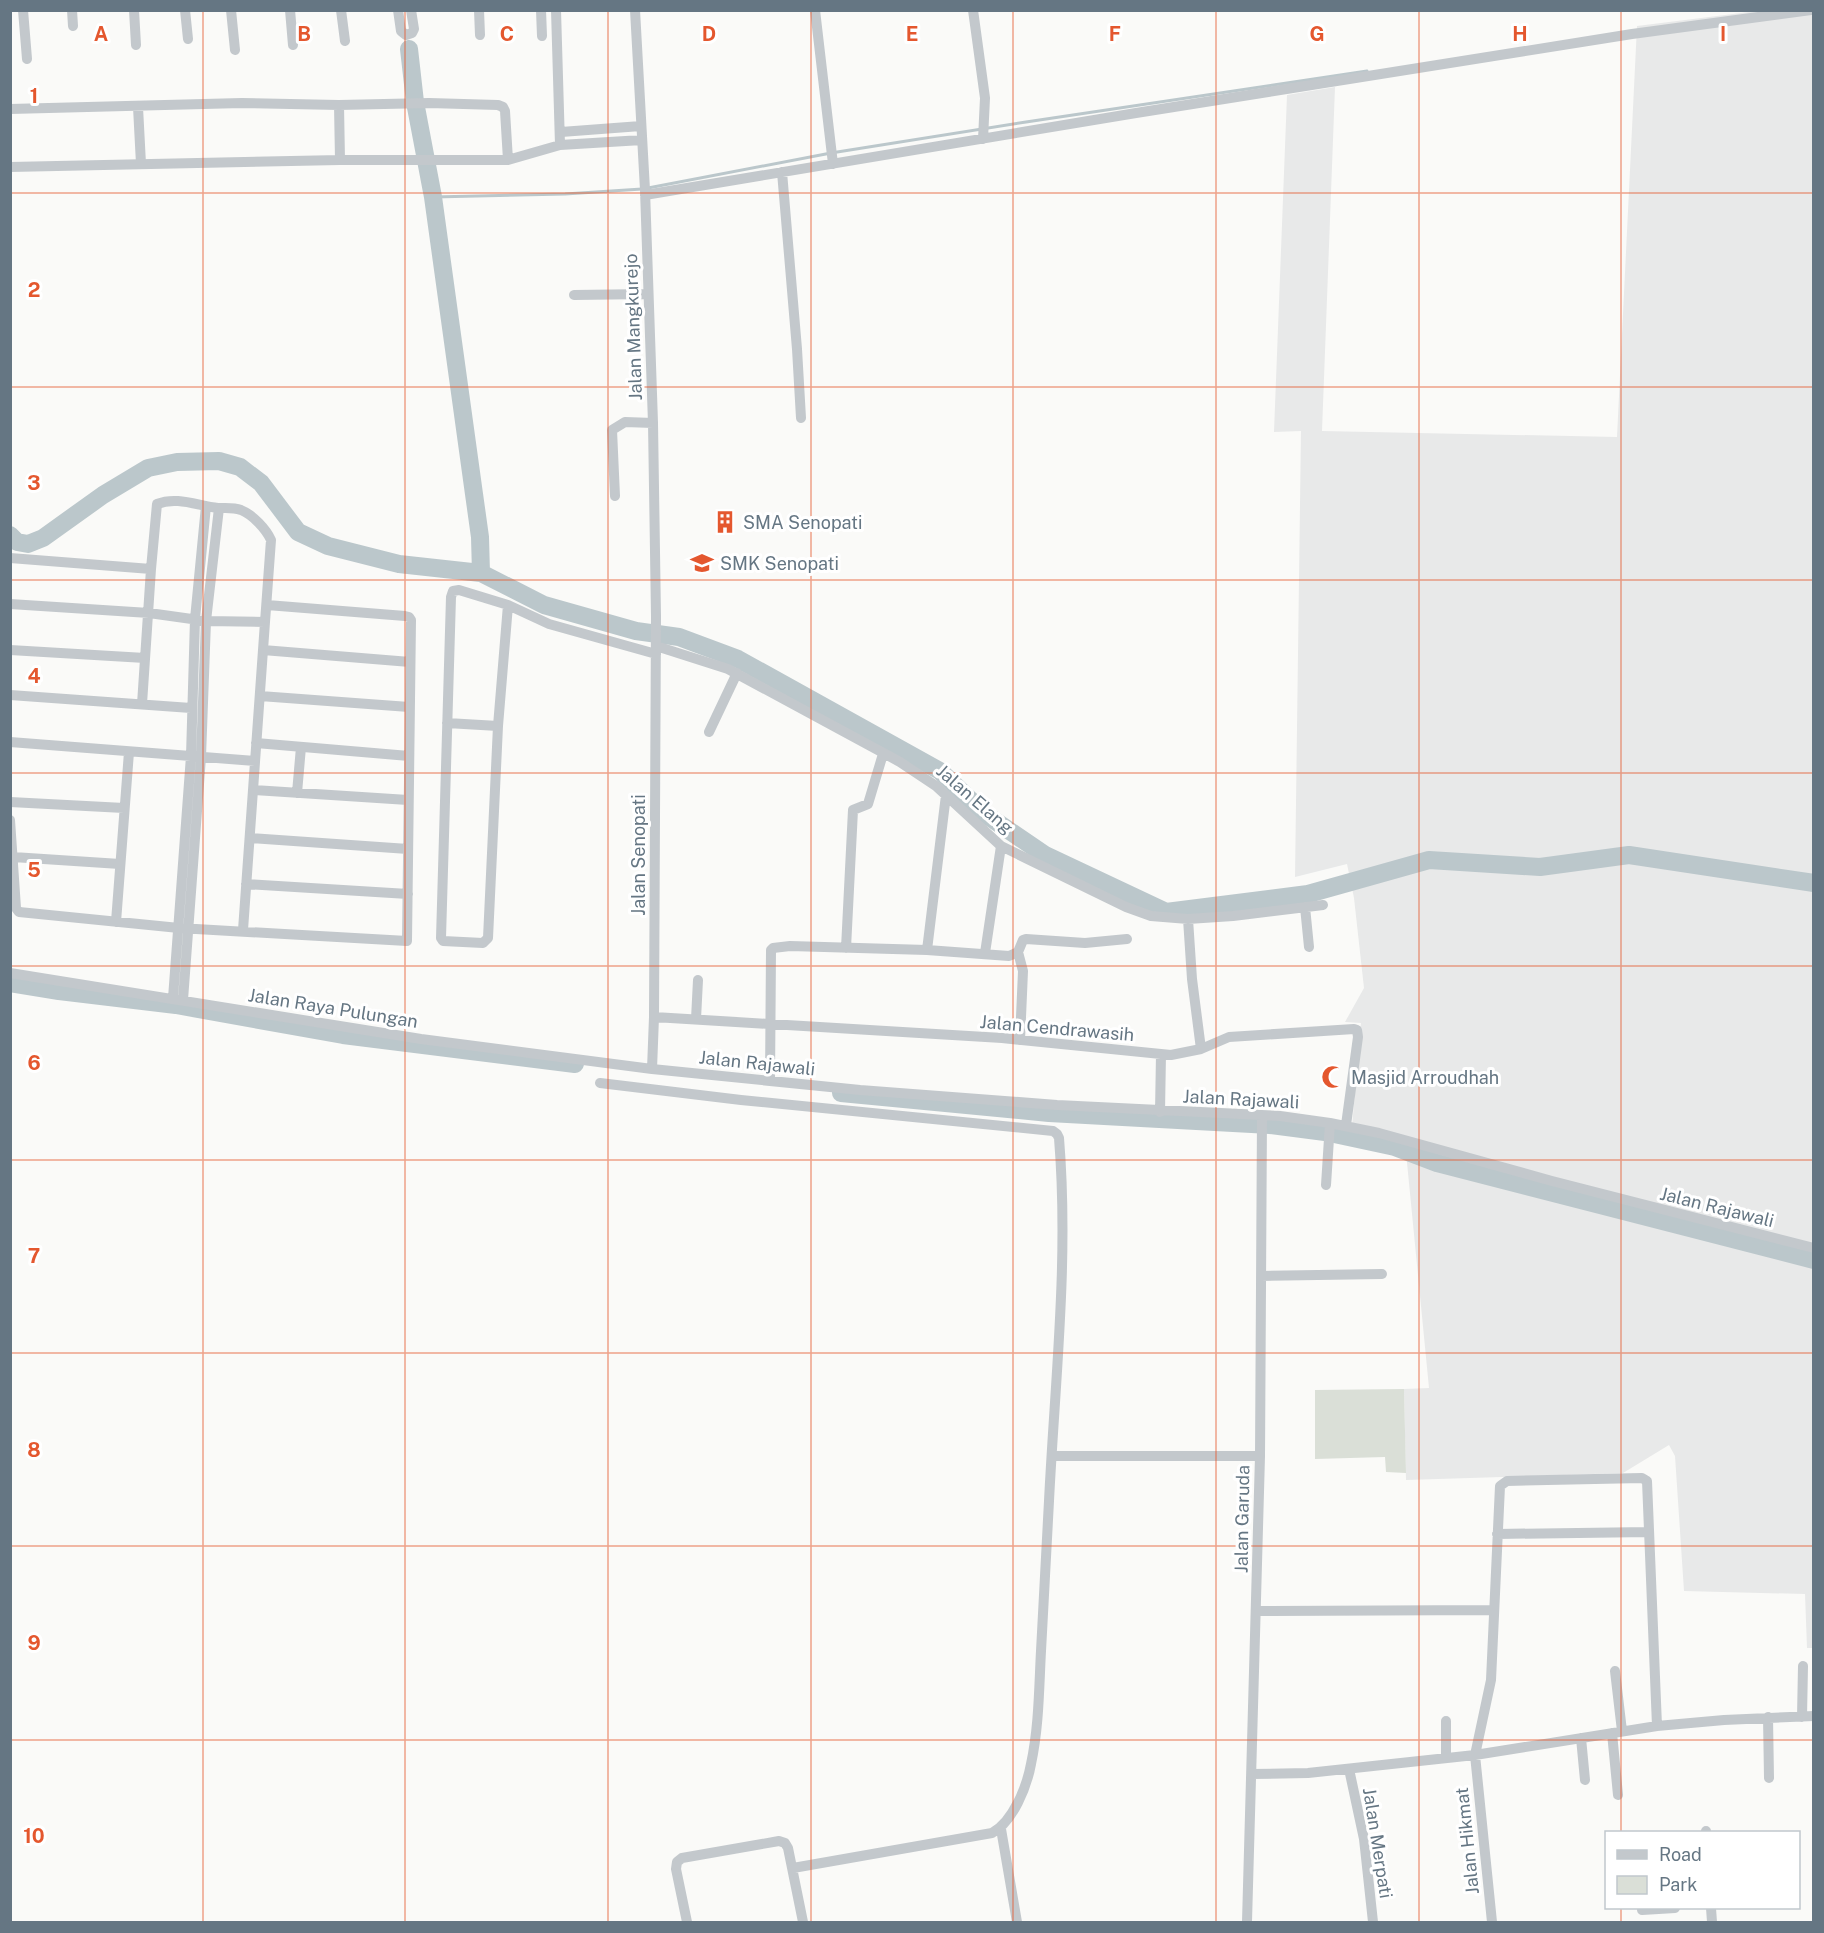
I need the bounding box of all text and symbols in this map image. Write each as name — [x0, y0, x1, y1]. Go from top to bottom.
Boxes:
text: A — [94, 22, 108, 46]
text: B — [297, 22, 311, 46]
text: C — [500, 22, 514, 46]
text: D — [702, 22, 716, 46]
text: E — [906, 22, 918, 46]
text: F — [1109, 22, 1121, 46]
text: G — [1309, 22, 1325, 46]
text: H — [1512, 22, 1528, 46]
text: I — [1720, 22, 1726, 46]
text: 1 — [30, 84, 38, 108]
street label: Jalan Mangkurejo — [620, 253, 646, 401]
text: 2 — [28, 278, 40, 302]
text: 3 — [27, 471, 41, 495]
building icon: SMA Senopati — [712, 509, 738, 535]
place label: SMA Senopati — [743, 512, 863, 533]
school or university icon: SMK Senopati — [689, 550, 715, 576]
place label: SMK Senopati — [720, 553, 839, 574]
text: 4 — [27, 664, 41, 688]
street label: Jalan Elang — [932, 760, 1018, 838]
street label: Jalan Senopati — [628, 794, 649, 916]
text: 5 — [27, 858, 41, 882]
street label: Jalan Raya Pulungan — [247, 984, 419, 1032]
street label: Jalan Cendrawasih — [979, 1011, 1135, 1045]
street label: Jalan Rajawali — [698, 1046, 816, 1080]
text: 6 — [27, 1051, 41, 1075]
mosque icon: Masjid Arroudhah — [1320, 1064, 1346, 1090]
place label: Masjid Arroudhah — [1351, 1067, 1499, 1088]
street label: Jalan Rajawali — [1182, 1085, 1300, 1113]
street label: Jalan Rajawali — [1658, 1183, 1776, 1231]
text: 7 — [28, 1244, 40, 1268]
text: 8 — [27, 1438, 41, 1462]
street label: Jalan Garuda — [1231, 1465, 1253, 1573]
text: 9 — [27, 1631, 41, 1655]
street label: Jalan Merpati — [1359, 1786, 1397, 1900]
street label: Jalan Hikmat — [1451, 1786, 1483, 1896]
text: 10 — [23, 1824, 45, 1848]
legend — [1605, 1831, 1800, 1909]
text: Road — [1659, 1844, 1702, 1865]
text: Park — [1659, 1874, 1697, 1895]

